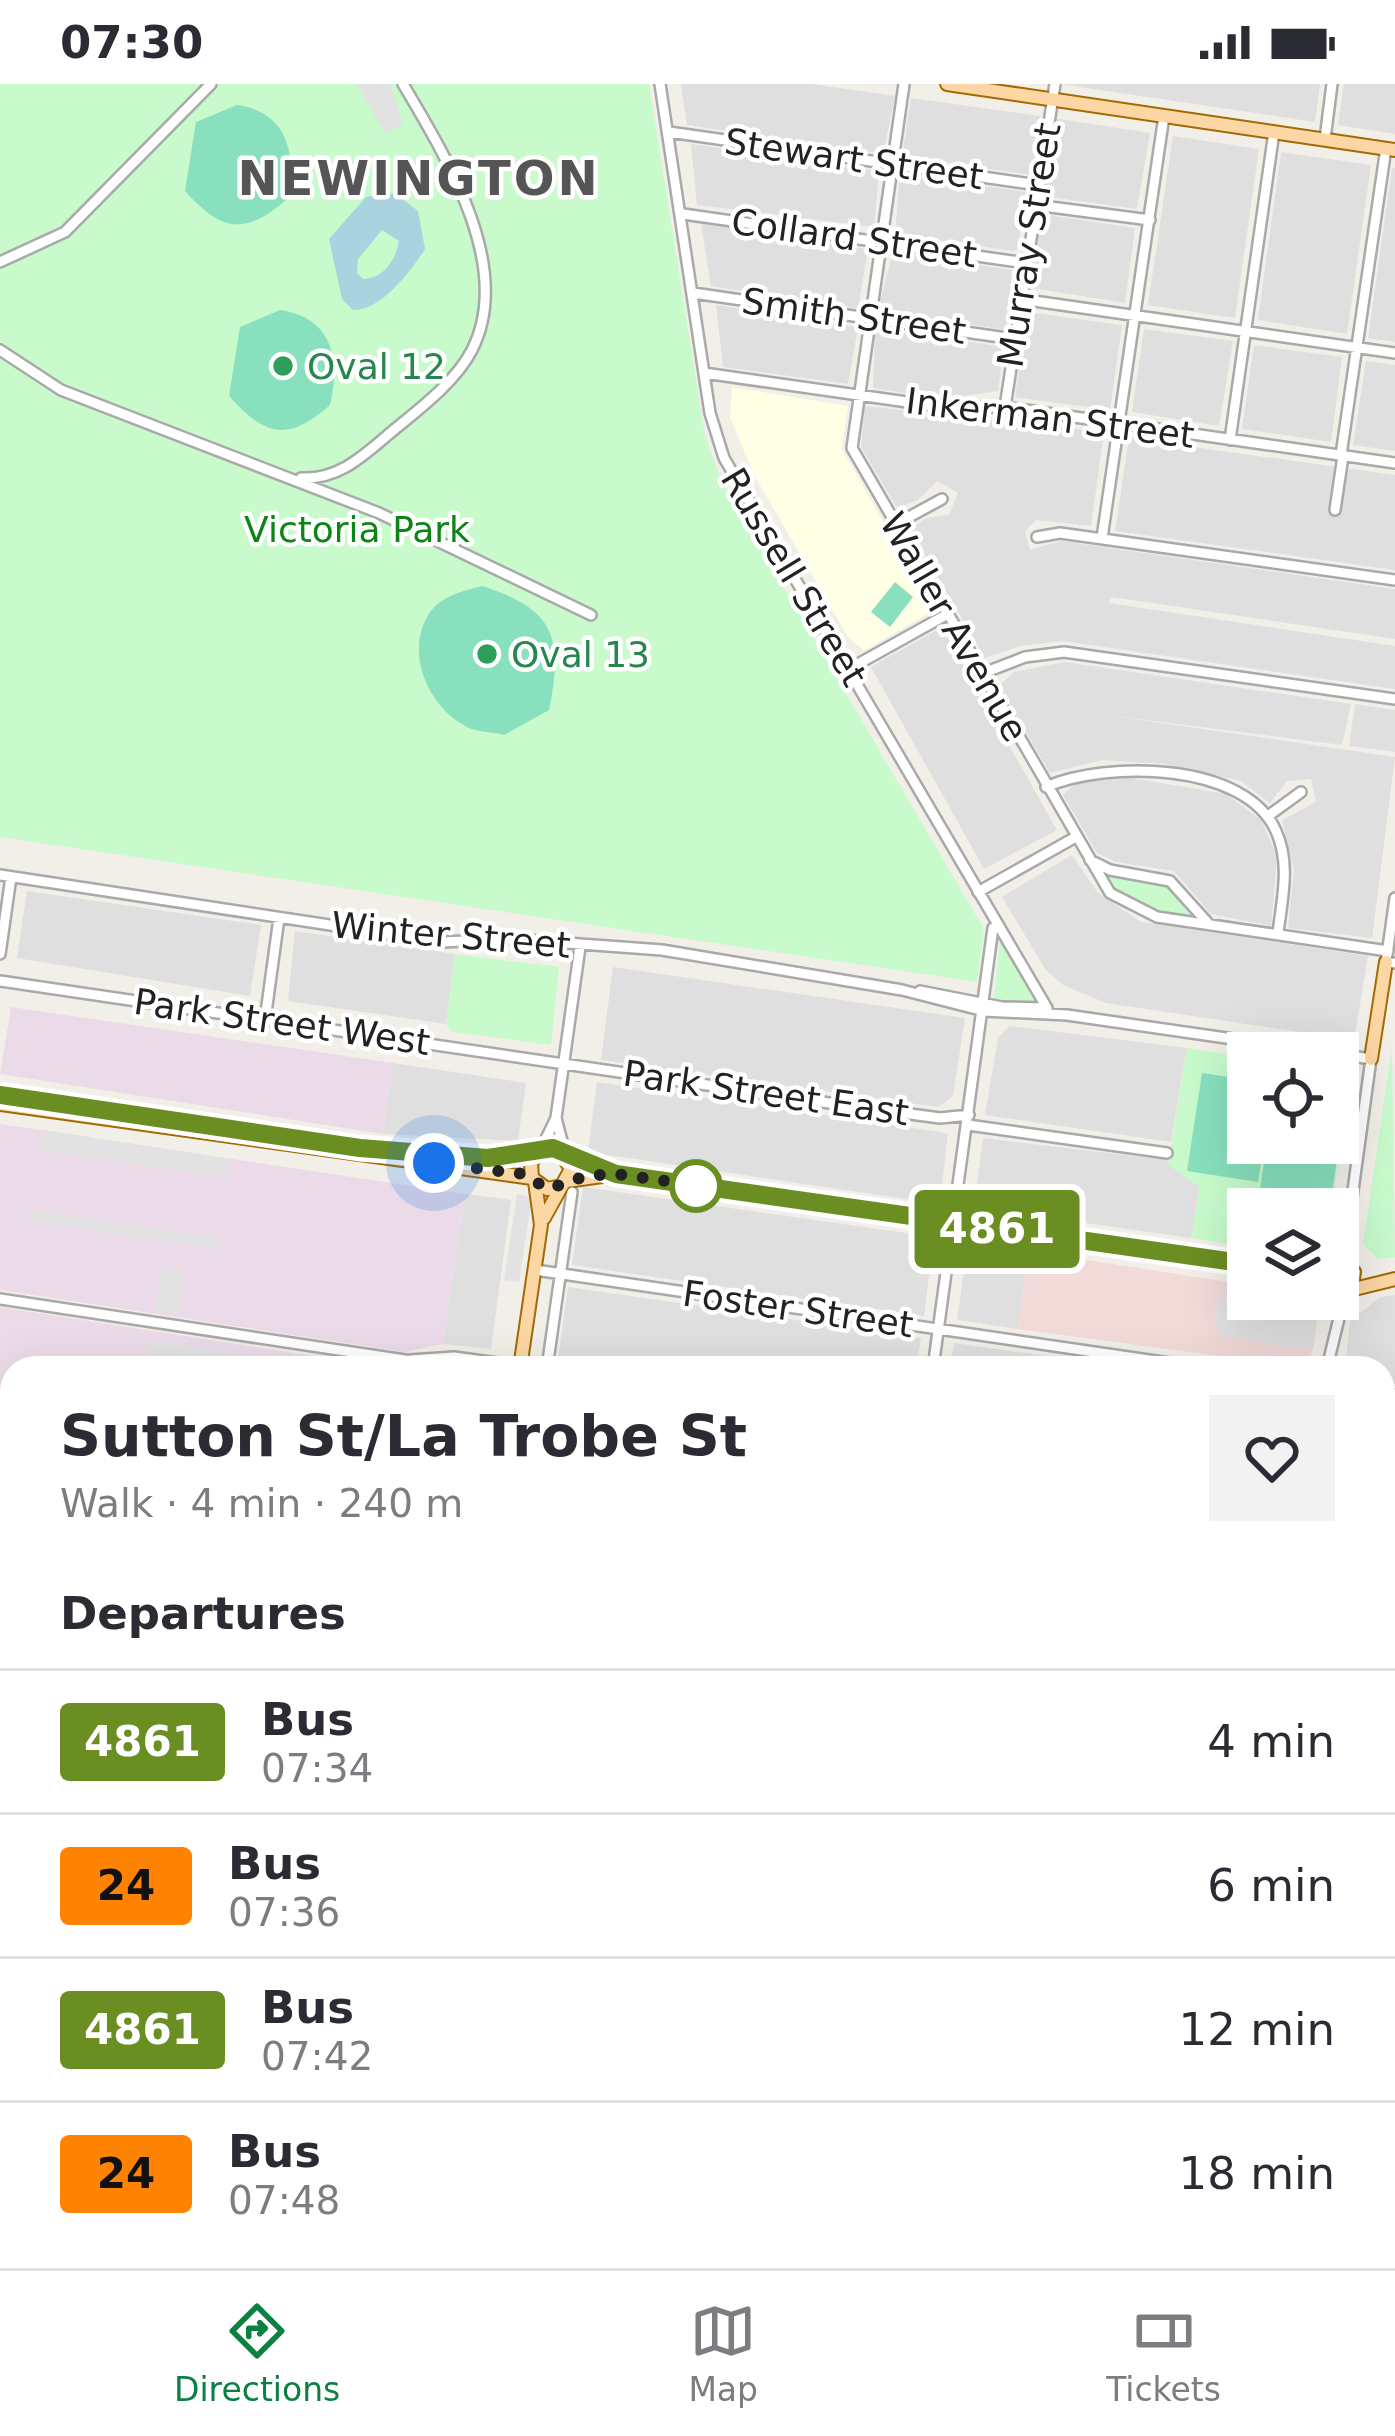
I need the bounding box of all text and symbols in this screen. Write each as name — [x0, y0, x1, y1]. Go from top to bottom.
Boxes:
text: 07:30 — [60, 16, 203, 69]
street label: Murray Street — [989, 120, 1069, 370]
street label: Stewart Street — [722, 121, 986, 197]
district label: NEWINGTON — [237, 150, 601, 206]
street label: Collard Street — [729, 201, 979, 275]
street label: Smith Street — [739, 280, 969, 352]
place label: Oval 12 — [307, 346, 446, 387]
marker: Oval 12 — [270, 353, 296, 379]
street label: Inkerman Street — [904, 380, 1196, 456]
street label: Russell Street — [713, 461, 875, 693]
street label: Waller Avenue — [872, 505, 1036, 749]
park label: Victoria Park — [244, 509, 470, 550]
place label: Oval 13 — [511, 634, 650, 675]
marker: Oval 13 — [474, 641, 500, 667]
street label: Winter Street — [330, 904, 572, 966]
street label: Park Street West — [131, 981, 433, 1063]
map controls — [1227, 1032, 1359, 1320]
button: locate — [1227, 1032, 1359, 1164]
street label: Park Street East — [621, 1053, 911, 1133]
your location — [404, 1133, 464, 1193]
unlabelled marker — [671, 1161, 721, 1211]
button: layers — [1227, 1188, 1359, 1320]
line badge: 4861 — [913, 1190, 1081, 1268]
text: 4861 — [939, 1204, 1055, 1253]
street label: Foster Street — [680, 1273, 916, 1345]
button: heart — [1209, 1395, 1335, 1521]
text: Sutton St/La Trobe St — [60, 1403, 747, 1469]
text: Walk · 4 min · 240 m — [60, 1481, 463, 1526]
text: Departures — [60, 1587, 346, 1640]
text: Bus — [261, 1693, 354, 1746]
text: 4 min — [1207, 1715, 1335, 1768]
text: 4861 — [84, 1717, 201, 1766]
text: 07:34 — [261, 1746, 373, 1791]
text: Bus — [228, 1837, 321, 1890]
text: 6 min — [1207, 1859, 1335, 1912]
text: 24 — [97, 1861, 155, 1910]
text: 07:36 — [228, 1890, 340, 1935]
text: Bus — [261, 1981, 354, 2034]
text: 12 min — [1179, 2003, 1335, 2056]
text: 4861 — [84, 2005, 201, 2054]
text: 07:42 — [261, 2034, 373, 2079]
text: Bus — [228, 2125, 321, 2178]
text: 18 min — [1179, 2147, 1335, 2200]
text: 24 — [97, 2149, 155, 2198]
text: 07:48 — [228, 2178, 340, 2223]
tab: Directions — [174, 2298, 340, 2409]
tab: Map — [688, 2298, 758, 2409]
tab: Tickets — [1106, 2298, 1221, 2409]

